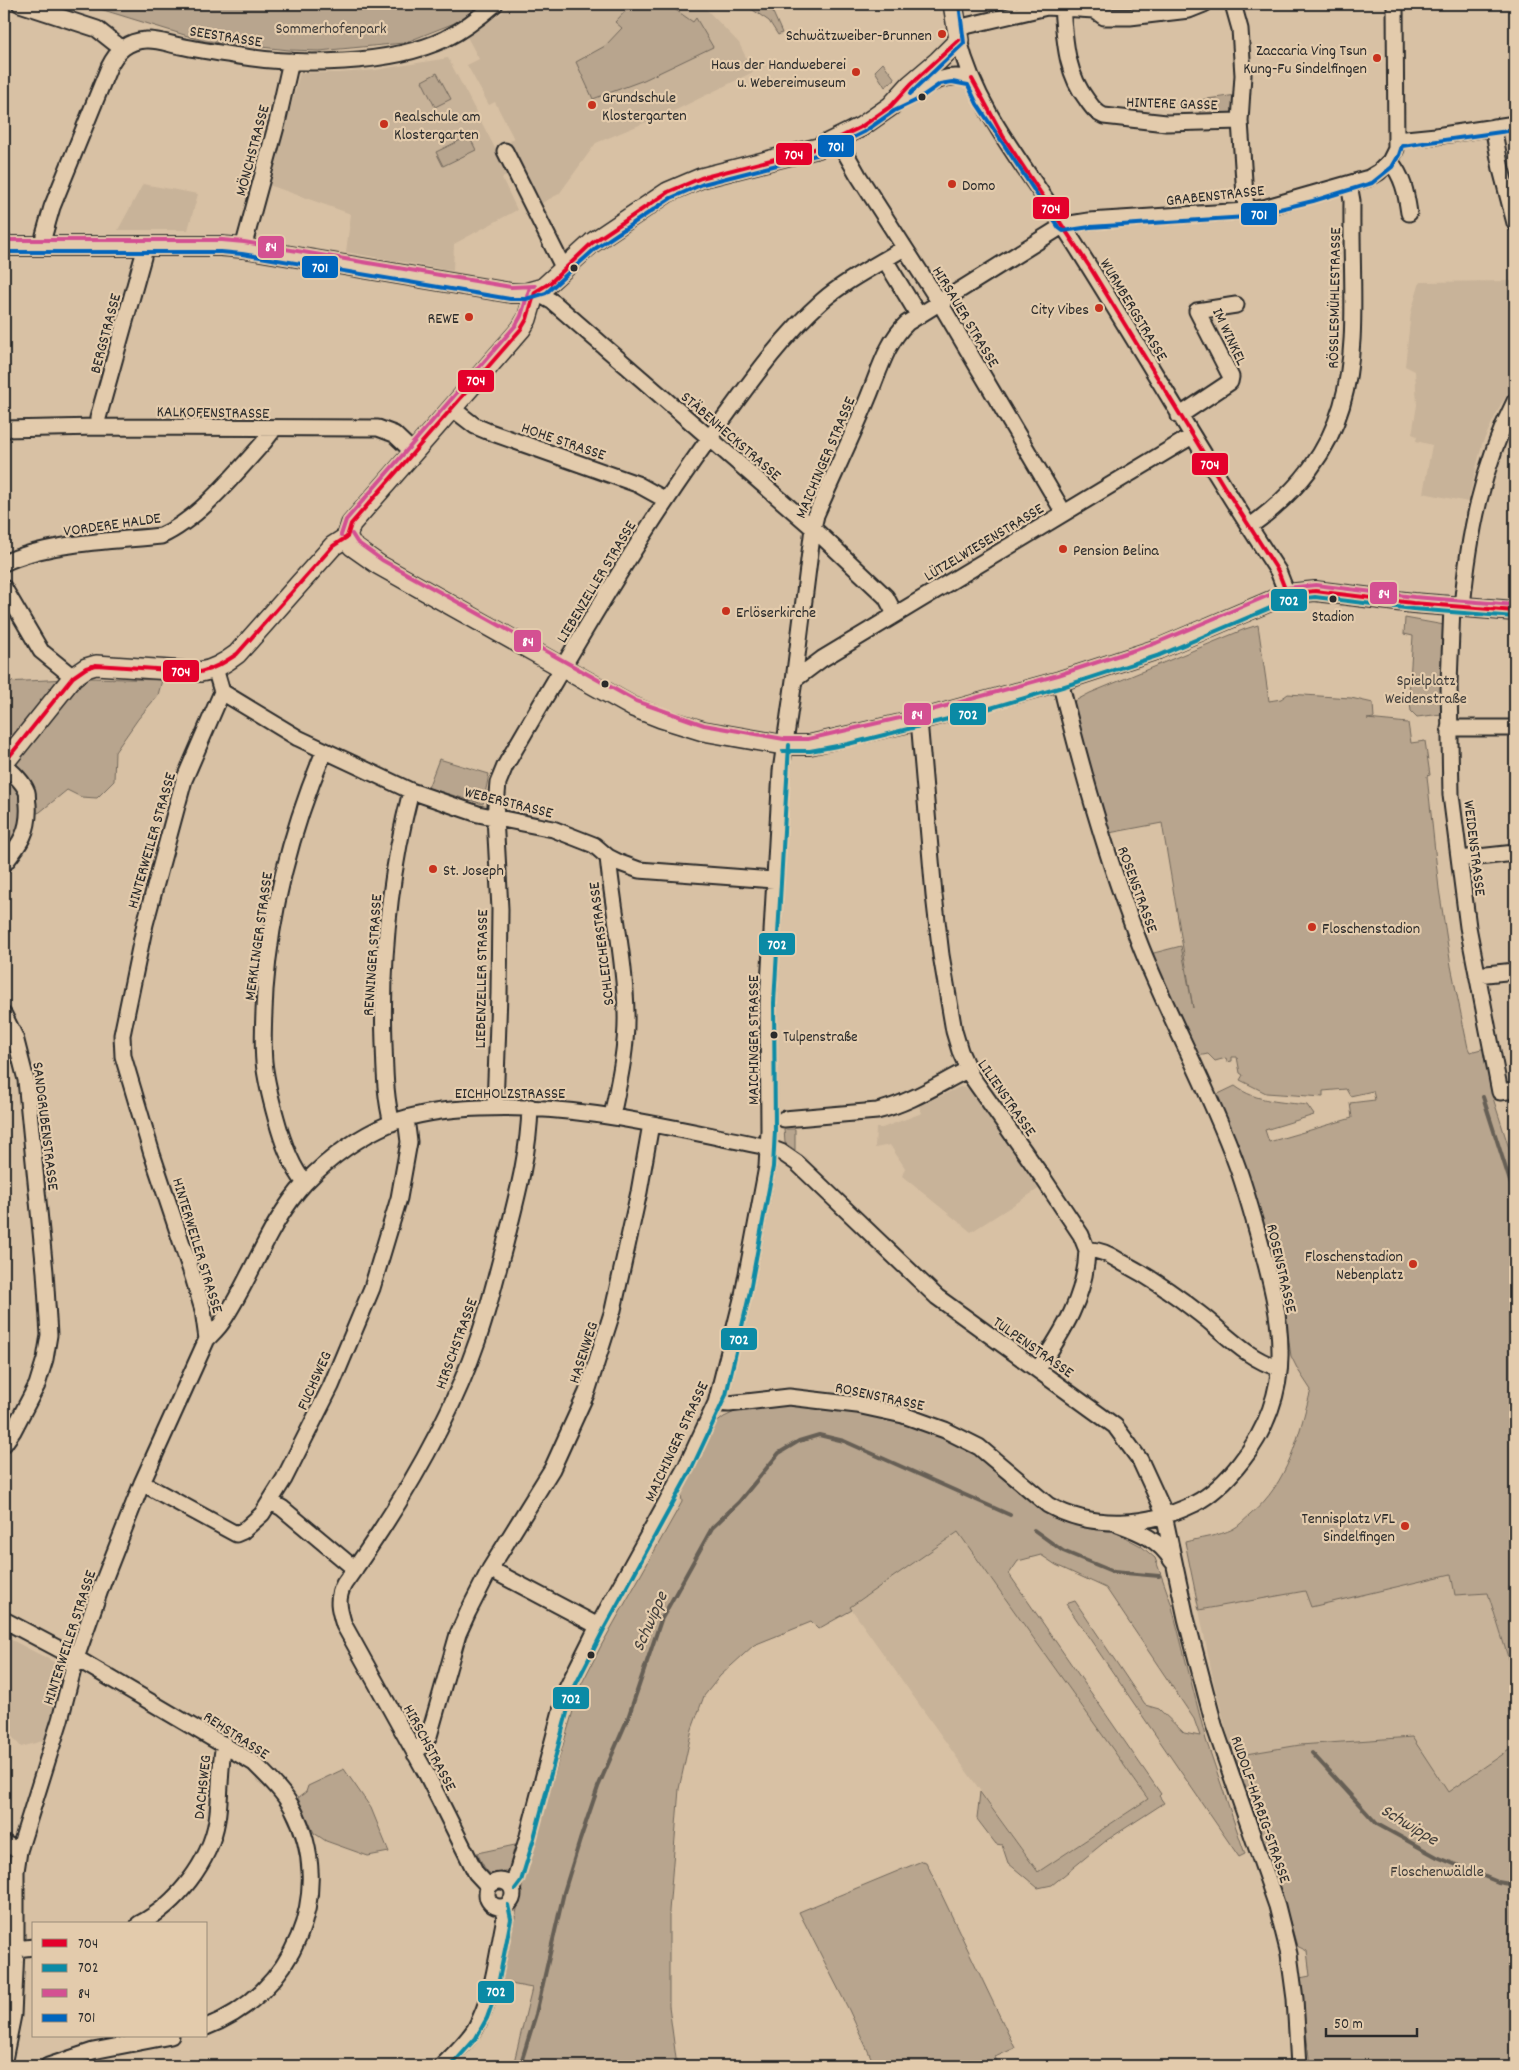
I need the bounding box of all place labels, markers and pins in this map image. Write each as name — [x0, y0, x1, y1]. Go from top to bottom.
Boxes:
place label: Schwätzweiber-Brunnen — [786, 25, 932, 48]
marker: Schwätzweiber-Brunnen — [936, 28, 948, 40]
place label: Zaccaria Ving Tsun Kung-Fu Sindelfingen — [1243, 40, 1367, 81]
marker: Zaccaria Ving Tsun Kung-Fu Sindelfingen — [1371, 52, 1383, 64]
place label: Haus der Handweberei u. Webereimuseum — [711, 54, 846, 95]
marker: Haus der Handweberei u. Webereimuseum — [850, 66, 862, 78]
place label: Grundschule Klostergarten — [602, 87, 687, 128]
unlabelled marker — [917, 92, 927, 102]
marker: Grundschule Klostergarten — [586, 99, 598, 111]
place label: Realschule am Klostergarten — [394, 106, 481, 147]
marker: Realschule am Klostergarten — [378, 118, 390, 130]
place label: Domo — [962, 175, 996, 198]
marker: Domo — [946, 178, 958, 190]
unlabelled marker — [569, 263, 579, 273]
place label: City Vibes — [1031, 299, 1089, 322]
marker: City Vibes — [1093, 302, 1105, 314]
place label: REWE — [427, 308, 460, 331]
marker: REWE — [463, 311, 475, 323]
place label: Pension Belina — [1073, 540, 1159, 563]
marker: Pension Belina — [1057, 543, 1069, 555]
marker: Stadion — [1328, 594, 1338, 604]
place label: Erlöserkirche — [736, 602, 816, 625]
marker: Erlöserkirche — [720, 605, 732, 617]
place label: Stadion — [1312, 607, 1354, 629]
unlabelled marker — [600, 679, 610, 689]
place label: St. Joseph — [443, 860, 504, 883]
marker: St. Joseph — [427, 863, 439, 875]
place label: Floschenstadion — [1322, 918, 1420, 941]
marker: Floschenstadion — [1306, 921, 1318, 933]
place label: Tulpenstraße — [783, 1027, 858, 1049]
marker: Tulpenstraße — [769, 1030, 779, 1040]
place label: Floschenstadion Nebenplatz — [1305, 1246, 1403, 1287]
marker: Floschenstadion Nebenplatz — [1407, 1258, 1419, 1270]
place label: Tennisplatz VFL Sindelfingen — [1301, 1508, 1395, 1549]
marker: Tennisplatz VFL Sindelfingen — [1399, 1520, 1411, 1532]
unlabelled marker — [586, 1650, 596, 1660]

